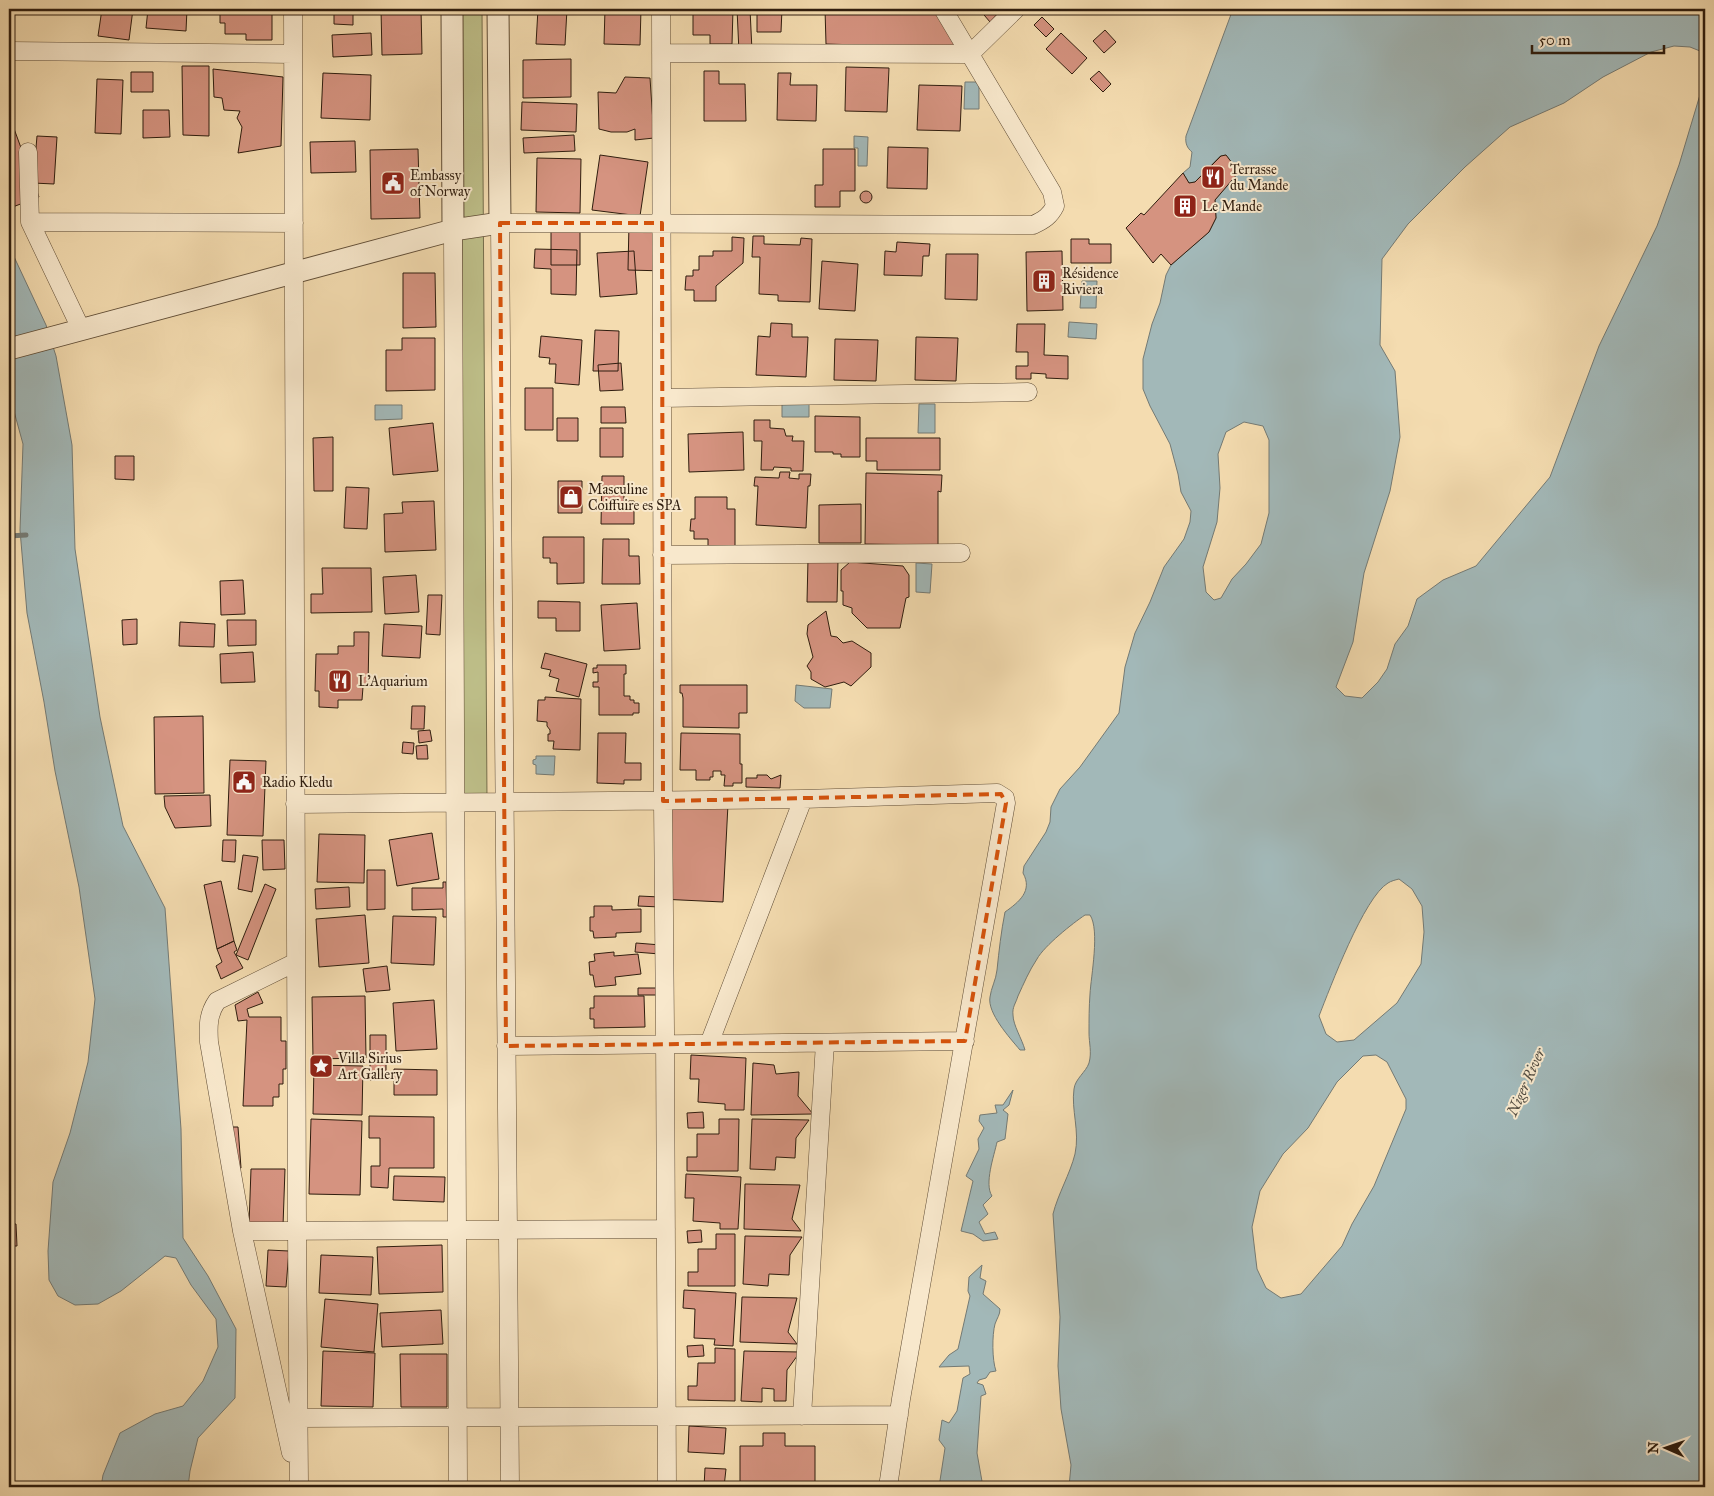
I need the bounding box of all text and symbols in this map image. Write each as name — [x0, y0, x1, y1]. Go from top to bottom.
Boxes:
scale bar — [1532, 22, 1664, 54]
text: 50 m — [1539, 31, 1571, 49]
place label: Terrasse du Mande — [1230, 161, 1288, 194]
restaurant icon: Terrasse du Mande — [1200, 164, 1226, 190]
place label: Embassy of Norway — [410, 167, 471, 200]
public building icon: Embassy of Norway — [380, 170, 406, 196]
building icon: Le Mande — [1172, 193, 1198, 219]
place label: Le Mande — [1202, 198, 1262, 215]
place label: Résidence Riviera — [1062, 265, 1119, 298]
building icon: Résidence Riviera — [1031, 268, 1057, 294]
place label: Masculine Coiffuire es SPA — [588, 481, 682, 514]
shop icon: Masculine Coiffuire es SPA — [558, 484, 584, 510]
restaurant icon: L'Aquarium — [327, 668, 353, 694]
place label: L'Aquarium — [358, 673, 428, 691]
public building icon: Radio Kledu — [231, 769, 257, 795]
place label: Radio Kledu — [262, 774, 333, 791]
water label: Niger River — [1503, 1045, 1549, 1120]
place label: Villa Sirius Art Gallery — [337, 1050, 402, 1083]
place icon: Villa Sirius Art Gallery — [308, 1053, 334, 1079]
north arrow — [1642, 1424, 1692, 1474]
text: N — [1645, 1441, 1662, 1454]

